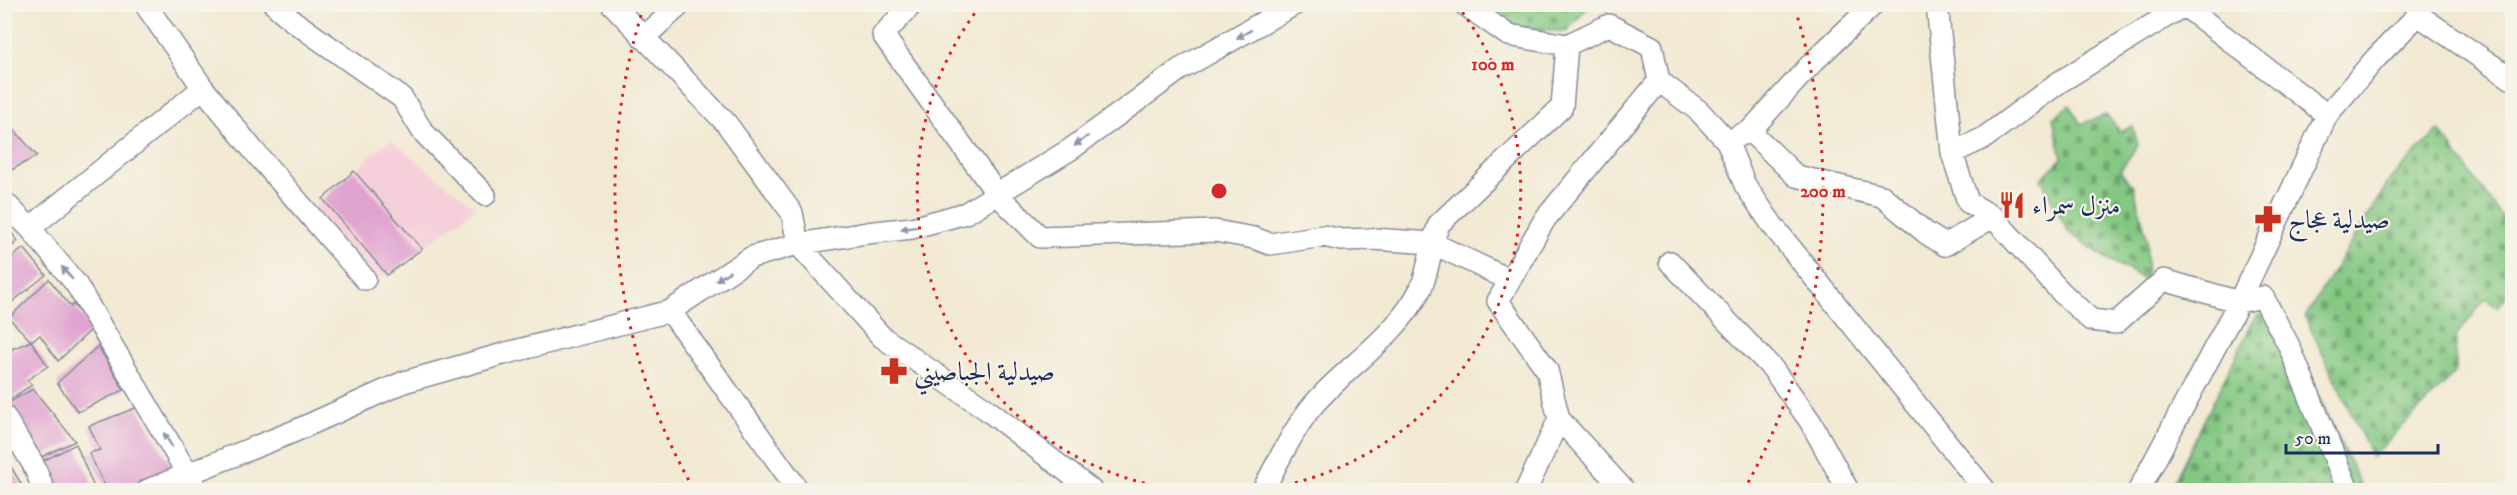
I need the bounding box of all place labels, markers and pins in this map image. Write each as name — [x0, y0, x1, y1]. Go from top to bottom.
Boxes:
centre of rings — [1209, 181, 1229, 201]
restaurant icon: منزل سمراء — [1997, 190, 2027, 220]
place label: منزل سمراء — [2032, 190, 2120, 223]
pharmacy icon: صيدلية عجاج — [2253, 204, 2283, 234]
place label: صيدلية عجاج — [2288, 204, 2390, 243]
pharmacy icon: صيدلية الجباصيني — [879, 356, 909, 386]
place label: صيدلية الجباصيني — [914, 356, 1055, 395]

